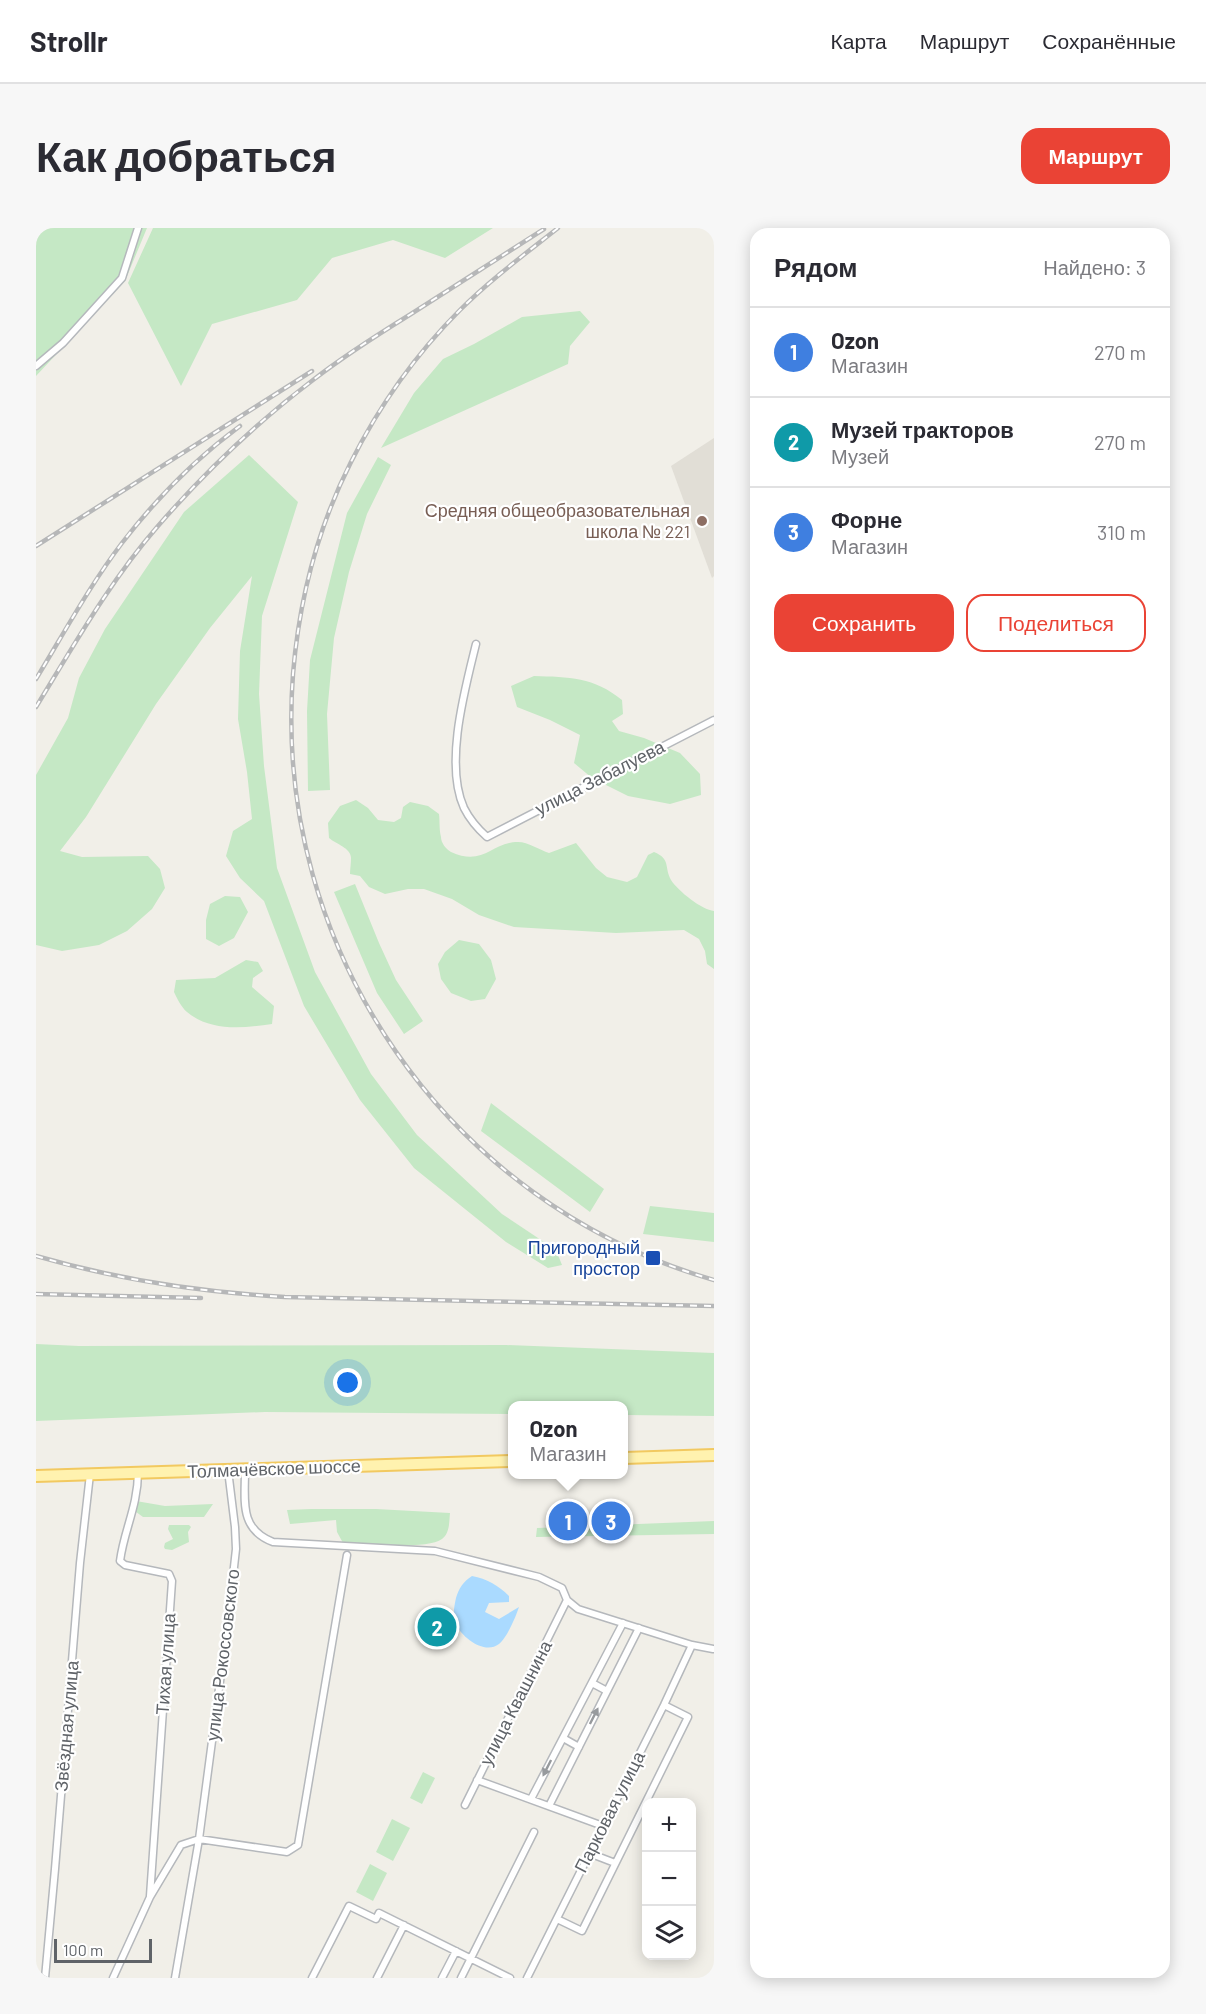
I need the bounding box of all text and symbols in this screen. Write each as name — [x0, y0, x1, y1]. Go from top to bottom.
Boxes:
text: Strollr — [30, 24, 108, 58]
text: Карта — [831, 28, 887, 53]
text: Маршрут — [920, 28, 1009, 53]
text: Сохранённые — [1042, 28, 1176, 53]
button: Маршрут — [1021, 128, 1170, 184]
text: Как добраться — [36, 130, 336, 180]
text: Рядом — [774, 251, 857, 282]
text: Найдено: 3 — [1043, 255, 1146, 279]
text: Ozon — [831, 327, 879, 353]
text: 1 — [790, 340, 797, 364]
text: 270 m — [1094, 340, 1146, 364]
text: Магазин — [831, 353, 908, 377]
text: Музей тракторов — [831, 416, 1014, 442]
text: 2 — [788, 430, 799, 454]
text: 270 m — [1094, 430, 1146, 454]
text: Музей — [831, 444, 889, 468]
place label: Средняя общеобразовательная школа № 221 — [425, 499, 690, 542]
text: Форне — [831, 506, 902, 532]
marker: Средняя общеобразовательная школа № 221 — [695, 514, 709, 528]
text: 3 — [788, 520, 799, 544]
text: 310 m — [1097, 520, 1146, 544]
text: Магазин — [831, 534, 908, 558]
button: Сохранить — [774, 594, 954, 652]
button: Поделиться — [966, 594, 1146, 652]
street label: улица Забалуева — [531, 735, 669, 819]
place label: Пригородный простор — [528, 1236, 640, 1279]
marker: Пригородный простор — [644, 1249, 662, 1267]
your location — [333, 1368, 362, 1397]
popup — [508, 1401, 628, 1479]
text: Ozon — [529, 1415, 578, 1441]
text: Магазин — [529, 1441, 607, 1465]
street label: Толмачёвское шоссе — [187, 1454, 361, 1482]
pin: 1 — [548, 1498, 588, 1544]
pin: 3 — [592, 1498, 630, 1544]
street label: улица Рокоссовского — [201, 1568, 243, 1742]
pin: 2 — [418, 1604, 456, 1650]
street label: Тихая улица — [150, 1611, 180, 1716]
street label: улица Квашнина — [474, 1635, 557, 1769]
street label: Звёздная улица — [49, 1658, 83, 1792]
one-way arrow — [589, 1708, 599, 1725]
street label: Парковая улица — [569, 1746, 650, 1876]
one-way arrow — [543, 1760, 552, 1777]
map controls — [642, 1798, 696, 1960]
button: + — [642, 1798, 696, 1852]
button: − — [642, 1852, 696, 1906]
button: layers — [642, 1906, 696, 1960]
scale bar — [54, 1936, 152, 1964]
text: 100 m — [63, 1940, 103, 1959]

